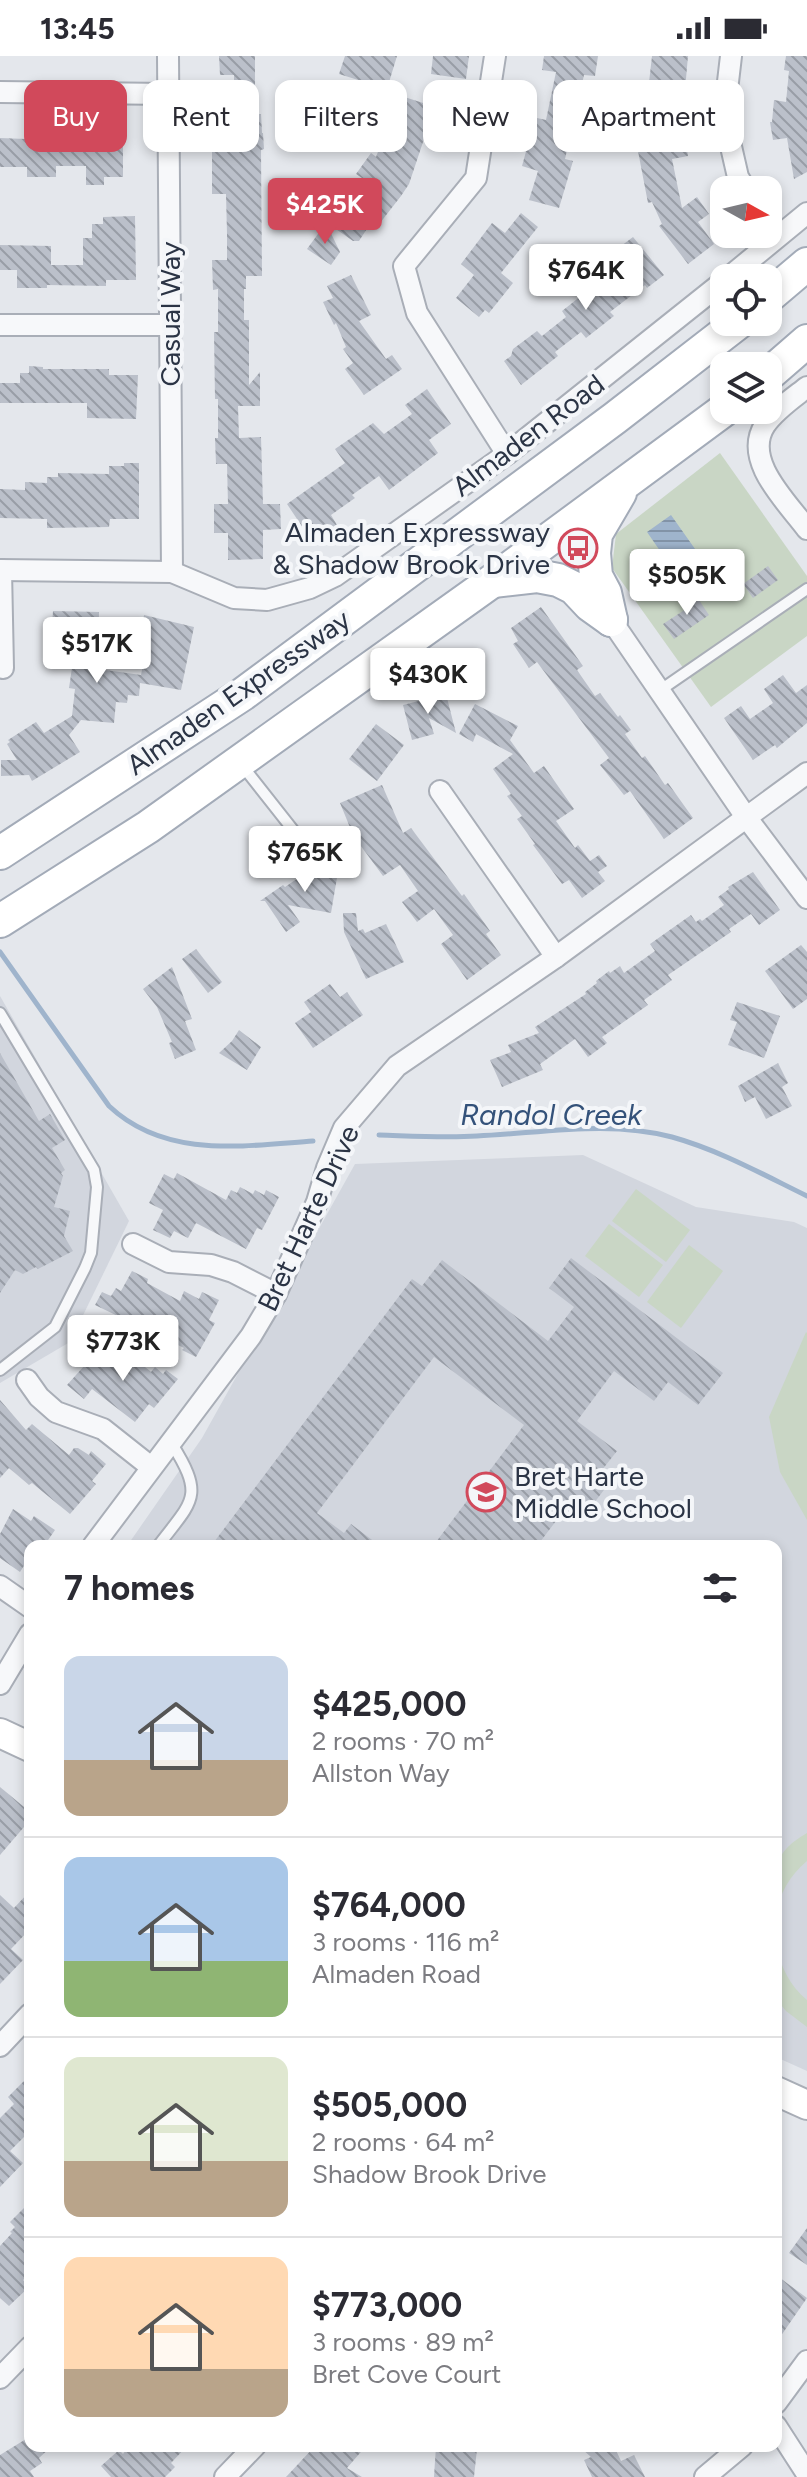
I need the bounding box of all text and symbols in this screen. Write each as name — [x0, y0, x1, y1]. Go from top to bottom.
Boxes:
text: 13:45 — [40, 10, 115, 47]
chip: Buy — [24, 80, 127, 152]
chip: Rent — [143, 80, 259, 152]
chip: Filters — [275, 80, 407, 152]
chip: New — [423, 80, 537, 152]
chip: Apartment — [553, 80, 744, 152]
north arrow — [710, 176, 782, 248]
map controls — [710, 176, 782, 424]
pin: $425K — [269, 178, 381, 246]
text: $425K — [286, 188, 364, 220]
street label: Casual Way — [153, 241, 187, 387]
pin: $764K — [530, 244, 642, 312]
text: $764K — [547, 254, 625, 286]
button: locate — [710, 264, 782, 336]
button: layers — [710, 352, 782, 424]
street label: Almaden Road — [445, 367, 611, 503]
place label: Almaden Expressway & Shadow Brook Drive — [273, 515, 550, 581]
bus stop icon: Almaden Expressway & Shadow Brook Drive — [557, 527, 599, 569]
pin: $505K — [631, 549, 743, 617]
text: $505K — [648, 559, 726, 591]
street label: Almaden Expressway — [120, 602, 357, 782]
pin: $517K — [41, 617, 153, 685]
text: $517K — [61, 627, 133, 659]
pin: $430K — [372, 648, 484, 716]
text: $430K — [388, 658, 468, 690]
pin: $765K — [249, 826, 361, 894]
text: $765K — [267, 836, 343, 868]
water label: Randol Creek — [460, 1096, 643, 1133]
street label: Bret Harte Drive — [250, 1119, 366, 1317]
pin: $773K — [67, 1315, 179, 1383]
text: $773K — [85, 1325, 161, 1357]
place label: Bret Harte Middle School — [514, 1459, 692, 1525]
school or university icon: Bret Harte Middle School — [465, 1471, 507, 1513]
icon: filters — [698, 1566, 742, 1610]
text: 7 homes — [64, 1568, 194, 1609]
text: $425,000 — [312, 1684, 467, 1725]
icon: home — [128, 1688, 224, 1784]
text: 2 rooms · 70 m² — [312, 1725, 494, 1757]
text: Allston Way — [312, 1757, 450, 1789]
text: $764,000 — [312, 1885, 466, 1926]
icon: home — [128, 1889, 224, 1985]
text: 3 rooms · 116 m² — [312, 1926, 499, 1958]
text: Almaden Road — [312, 1958, 481, 1990]
text: $505,000 — [312, 2085, 467, 2126]
icon: home — [128, 2089, 224, 2185]
text: 2 rooms · 64 m² — [312, 2126, 494, 2158]
text: Shadow Brook Drive — [312, 2158, 547, 2190]
text: $773,000 — [312, 2285, 462, 2326]
icon: home — [128, 2289, 224, 2385]
text: 3 rooms · 89 m² — [312, 2326, 494, 2358]
text: Bret Cove Court — [312, 2358, 501, 2390]

